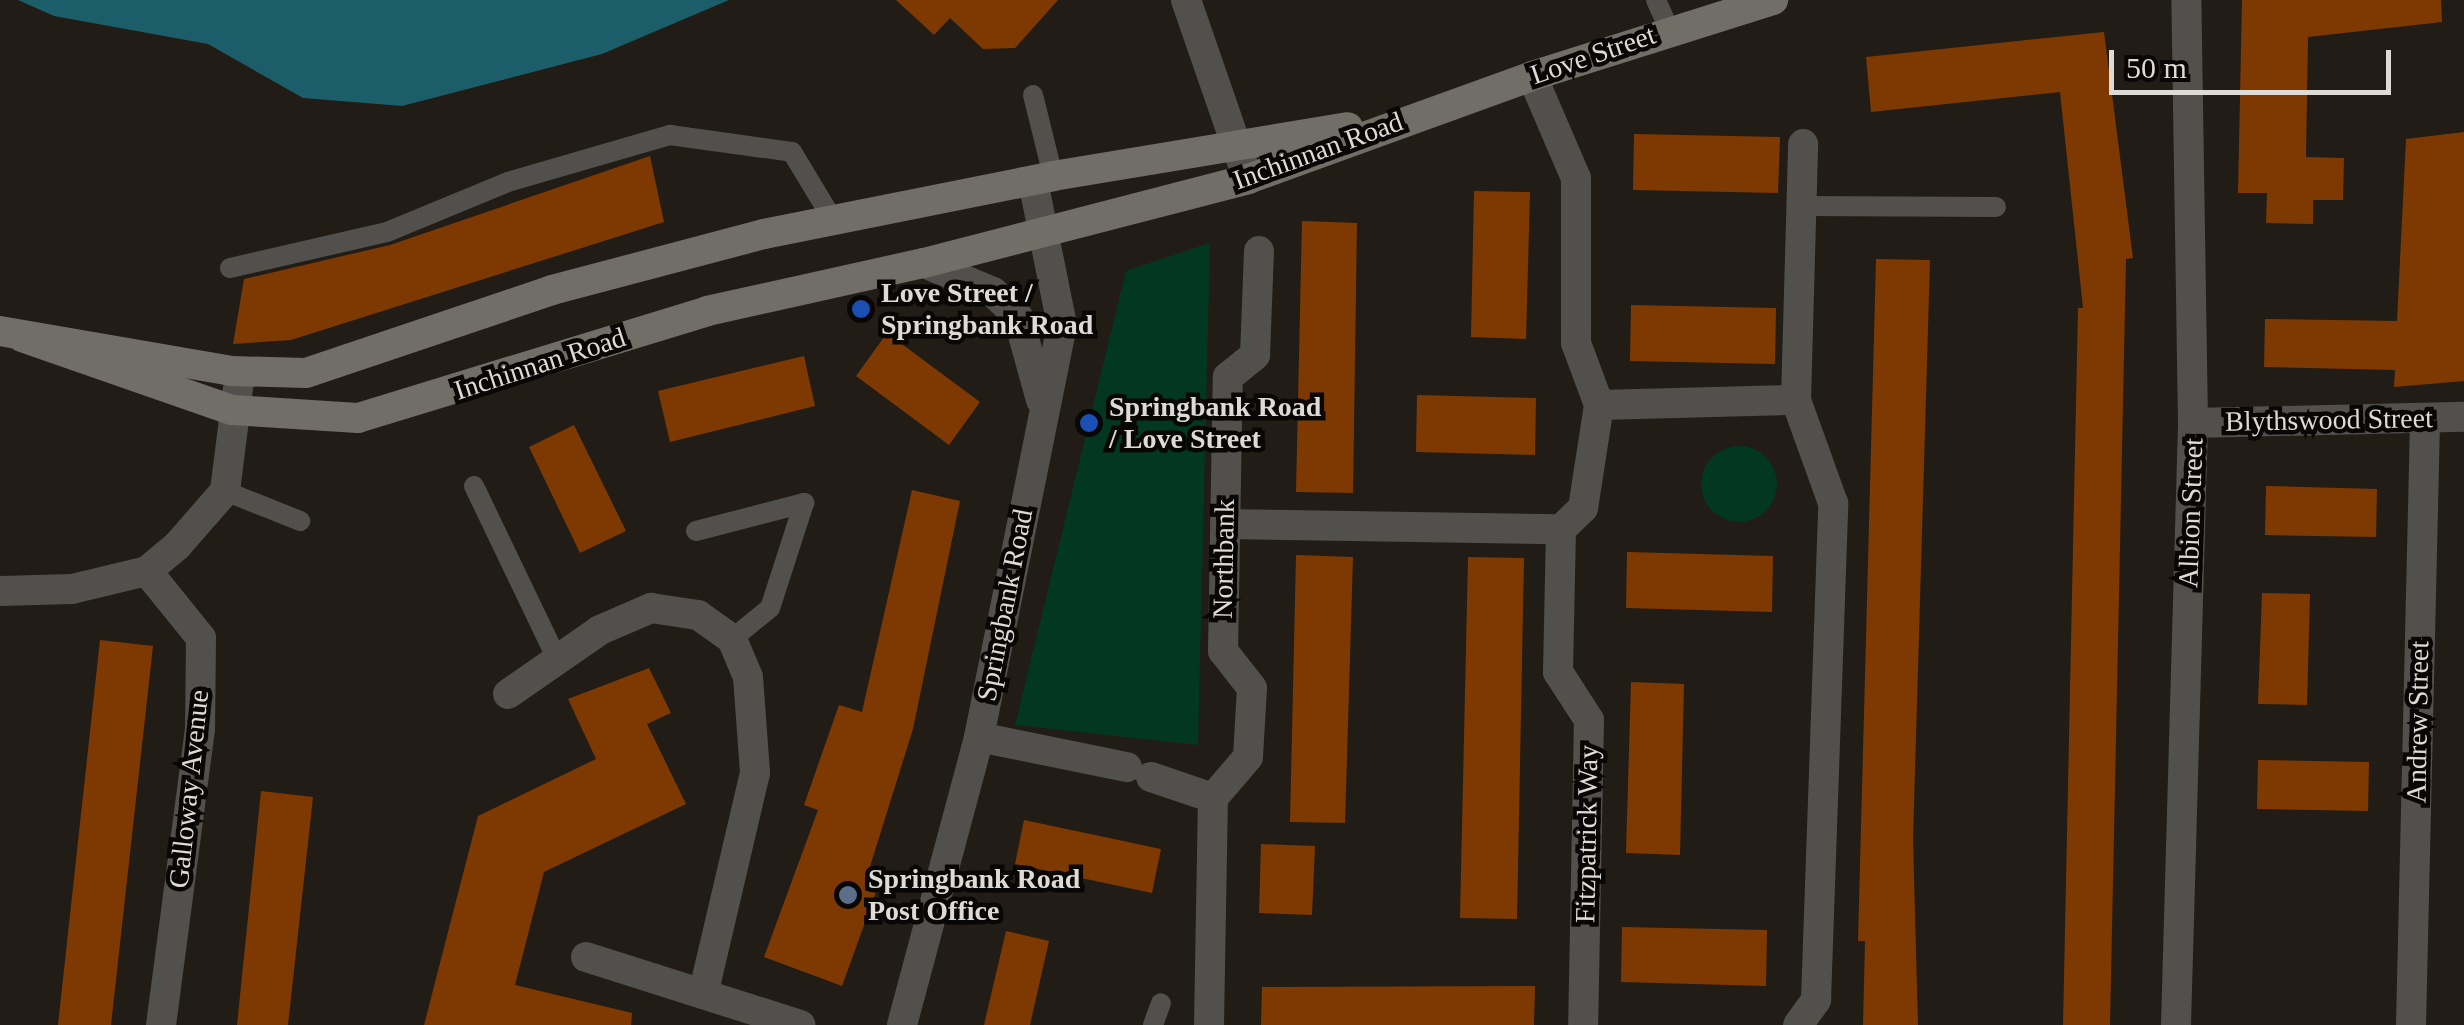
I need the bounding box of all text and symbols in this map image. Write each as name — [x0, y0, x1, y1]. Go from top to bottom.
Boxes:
street label: Love Street — [1526, 18, 1660, 92]
scale bar — [2114, 30, 2396, 92]
text: 50 m — [2126, 51, 2187, 84]
street label: Inchinnan Road — [1229, 105, 1407, 197]
place label: Love Street / Springbank Road — [881, 276, 1093, 342]
marker: Love Street / Springbank Road — [850, 298, 872, 320]
street label: Inchinnan Road — [450, 321, 630, 407]
place label: Springbank Road / Love Street — [1109, 390, 1321, 456]
street label: Blythswood Street — [2225, 401, 2433, 439]
marker: Springbank Road / Love Street — [1078, 412, 1100, 434]
street label: Albion Street — [2172, 437, 2210, 589]
street label: Northbank — [1206, 499, 1242, 619]
street label: Springbank Road — [970, 506, 1040, 704]
street label: Andrew Street — [2400, 640, 2436, 804]
street label: Galloway Avenue — [162, 687, 216, 891]
street label: Fitzpatrick Way — [1569, 744, 1605, 924]
place label: Springbank Road Post Office — [868, 862, 1080, 928]
marker: Springbank Road Post Office — [837, 884, 859, 906]

